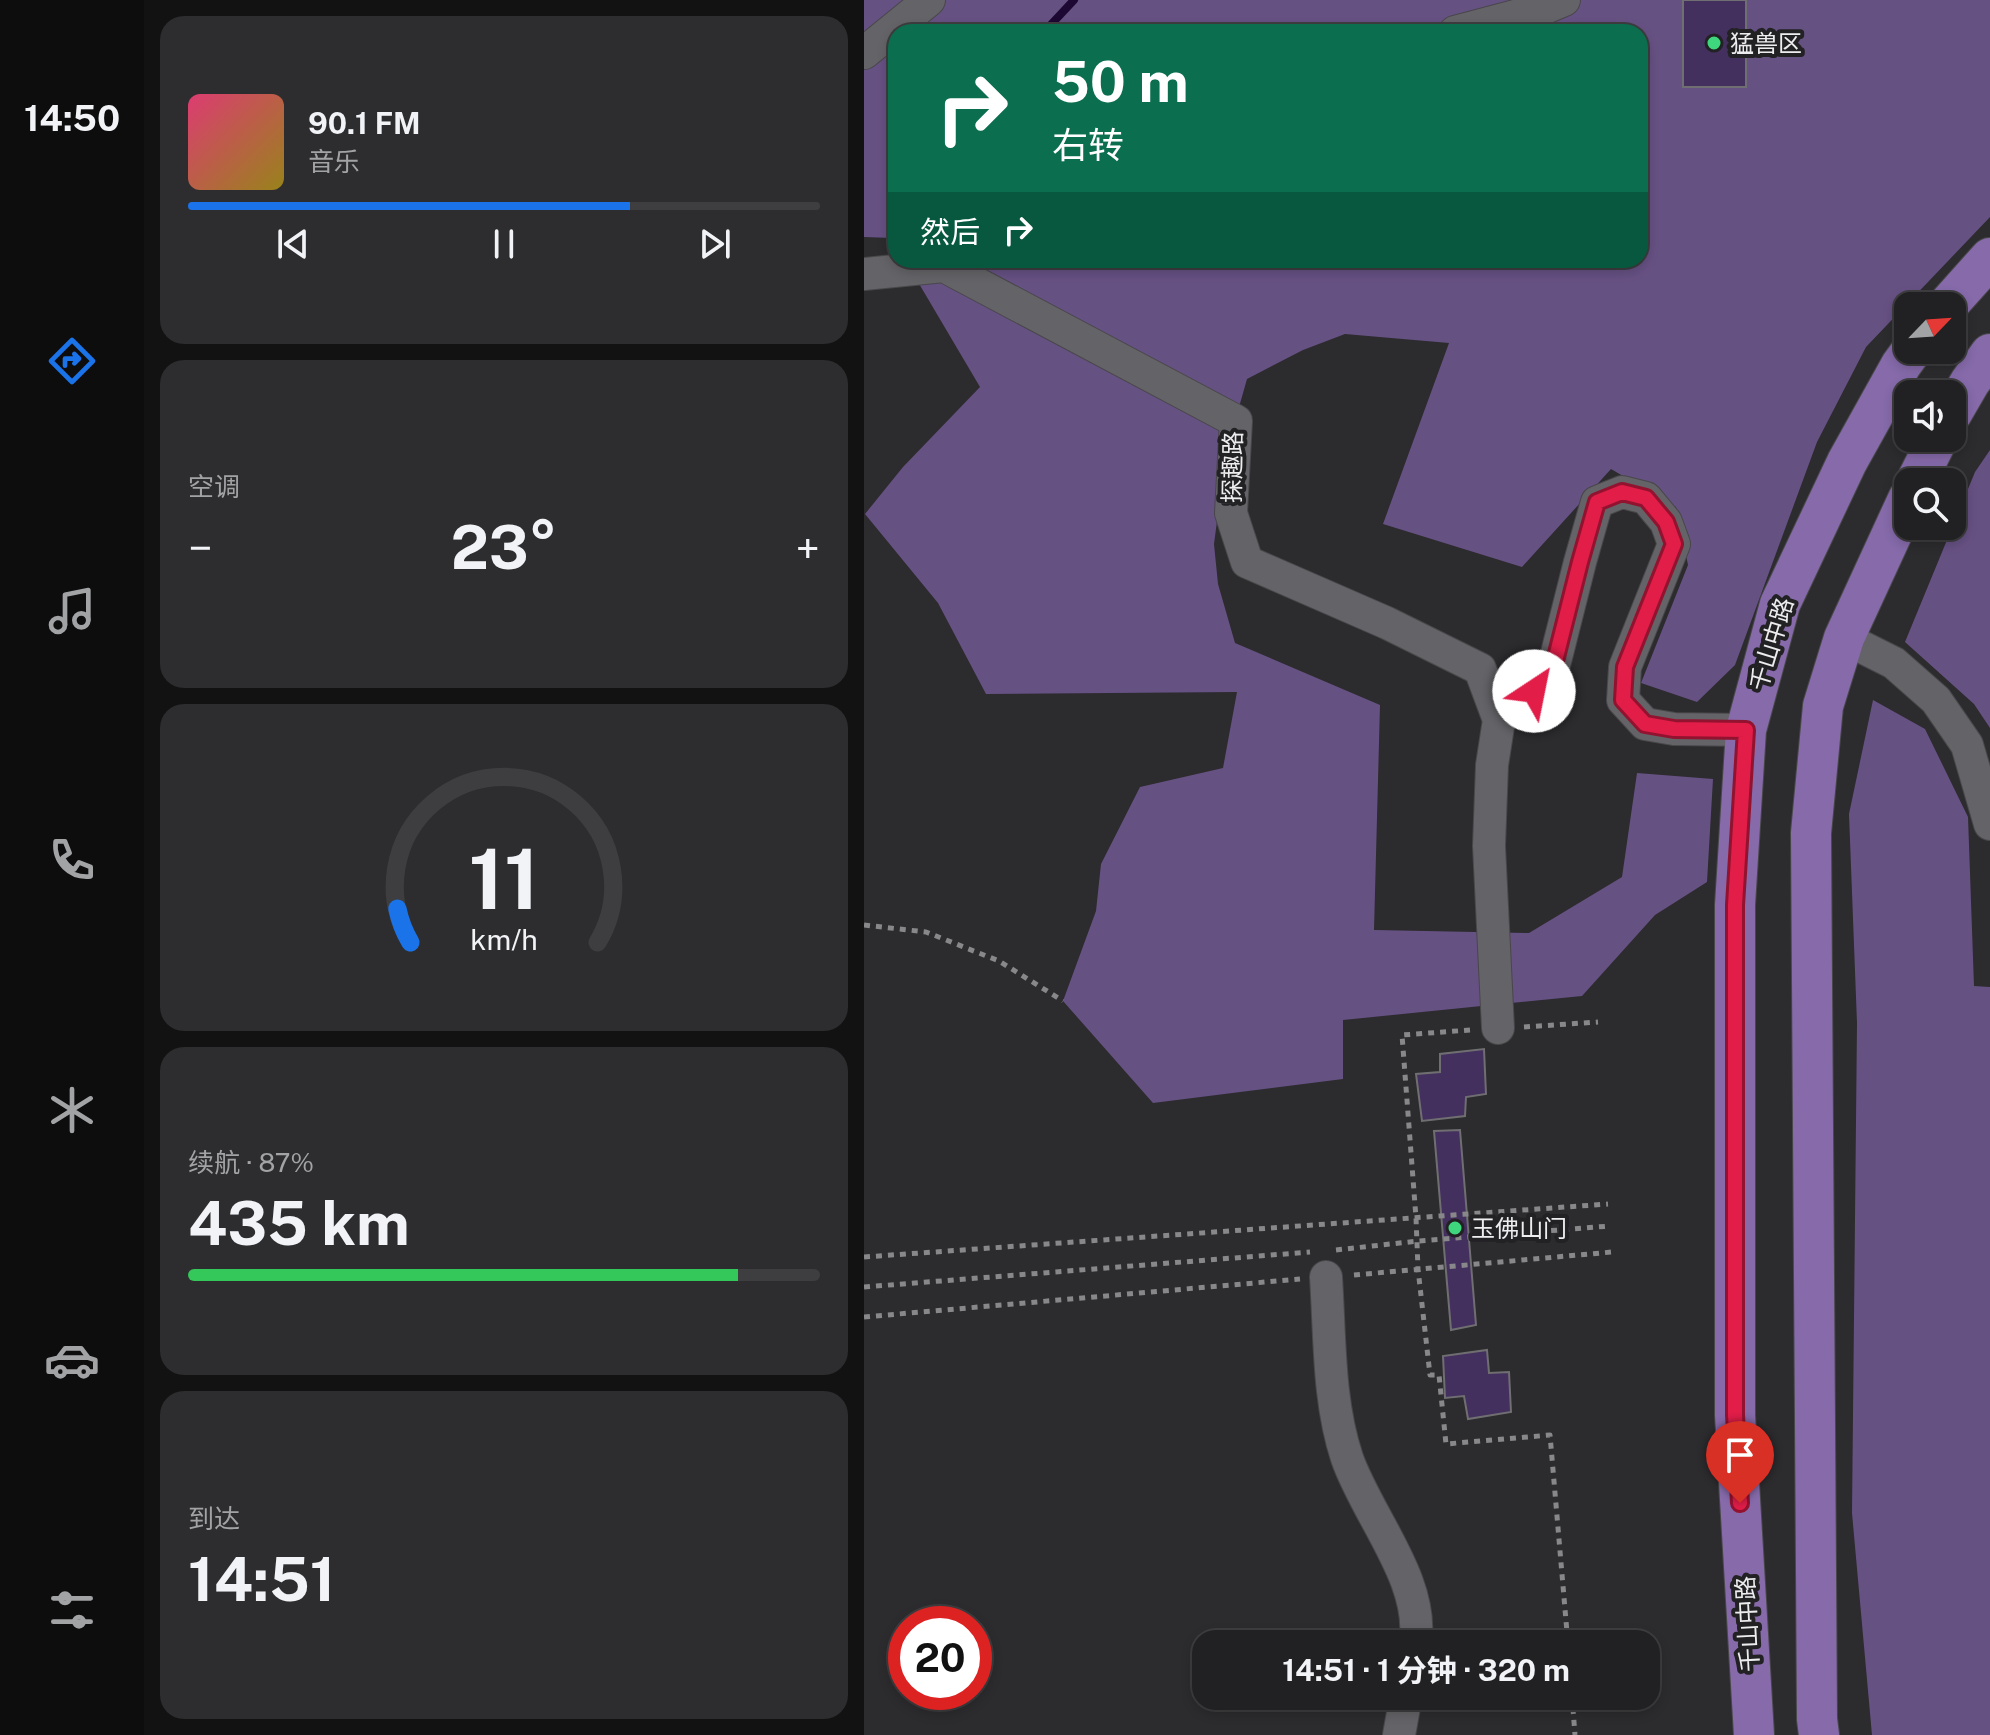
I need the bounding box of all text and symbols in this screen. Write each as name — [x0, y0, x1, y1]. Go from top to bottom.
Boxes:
place label: 猛兽区 — [1730, 29, 1802, 57]
marker: 猛兽区 — [1705, 34, 1723, 52]
text: 50 m — [1052, 49, 1189, 115]
icon: right — [920, 56, 1024, 160]
text: 14:50 — [24, 97, 120, 139]
text: 90.1 FM — [308, 105, 421, 141]
text: 右转 — [1052, 124, 1124, 166]
text: 音乐 — [308, 146, 360, 177]
icon: right — [996, 208, 1040, 252]
text: 然后 — [920, 214, 980, 250]
icon: previous — [271, 222, 315, 266]
icon: pause — [482, 222, 526, 266]
icon: next — [693, 222, 737, 266]
north arrow — [1894, 292, 1966, 364]
map controls — [1894, 292, 1966, 540]
icon: directions — [44, 333, 100, 389]
button: sound — [1894, 380, 1966, 452]
street label: 探趣路 — [1217, 431, 1247, 503]
button: search — [1894, 468, 1966, 540]
text: 空调 — [188, 471, 240, 502]
text: 23° — [451, 512, 557, 583]
text: − — [188, 522, 212, 574]
text: + — [796, 522, 820, 574]
icon: music — [44, 583, 100, 639]
street label: 千山中路 — [1744, 594, 1798, 694]
position arrow — [1492, 649, 1576, 733]
text: 11 — [468, 830, 540, 928]
icon: phone — [44, 832, 100, 888]
text: km/h — [470, 924, 538, 957]
icon: climate — [44, 1082, 100, 1138]
text: 续航 · 87% — [188, 1147, 314, 1178]
text: 435 km — [188, 1188, 410, 1259]
place label: 玉佛山门 — [1471, 1214, 1567, 1242]
marker: 玉佛山门 — [1446, 1219, 1464, 1237]
icon: car — [44, 1332, 100, 1388]
pin — [1706, 1421, 1774, 1503]
icon: arrive — [1718, 1433, 1762, 1477]
text: 到达 — [188, 1503, 240, 1534]
text: 14:51 — [188, 1544, 335, 1615]
street label: 千山中路 — [1731, 1575, 1763, 1673]
icon: filters — [44, 1582, 100, 1638]
speed limit sign: 20 — [888, 1606, 992, 1710]
text: 14:51 · 1 分钟 · 320 m — [1282, 1652, 1570, 1688]

